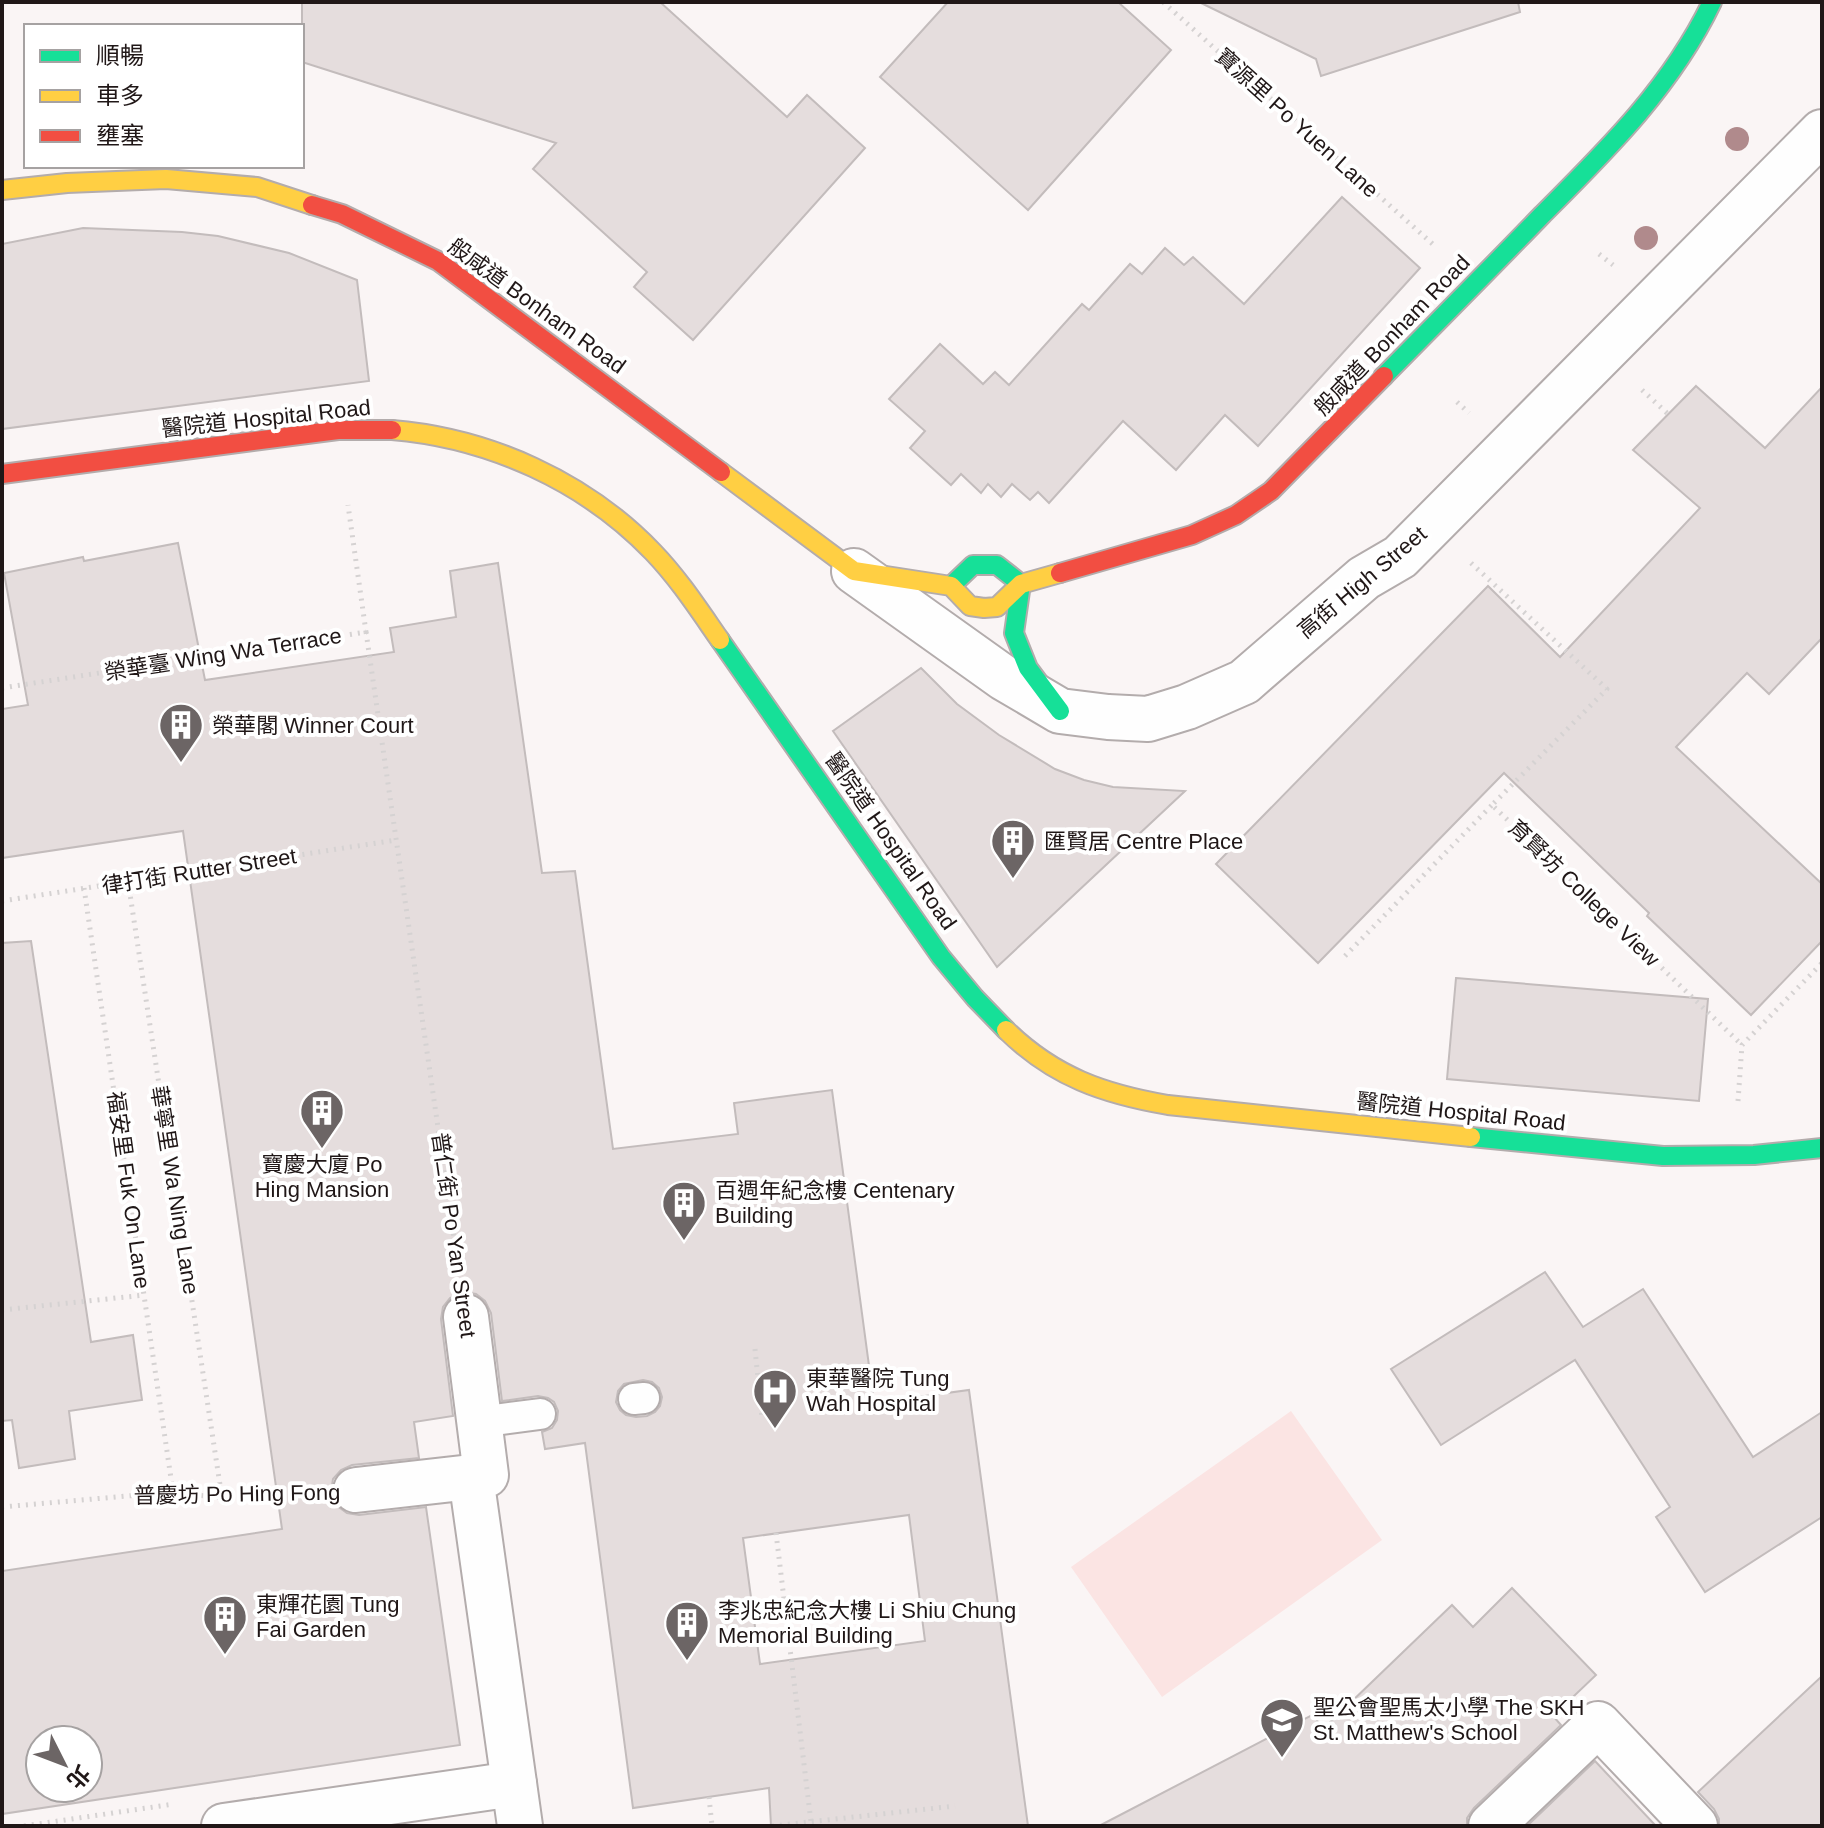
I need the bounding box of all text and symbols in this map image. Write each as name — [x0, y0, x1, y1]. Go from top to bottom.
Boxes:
legend — [24, 24, 304, 168]
text: 順暢 — [96, 42, 144, 69]
street label: 寶源里 Po Yuen Lane — [1211, 43, 1383, 203]
text: 車多 — [96, 82, 144, 109]
text: 壅塞 — [96, 122, 144, 149]
street label: 般咸道 Bonham Road — [444, 233, 630, 379]
street label: 般咸道 Bonham Road — [1309, 250, 1475, 420]
street label: 醫院道 Hospital Road — [160, 395, 372, 441]
street label: 高街 High Street — [1293, 521, 1431, 643]
street label: 榮華臺 Wing Wa Terrace — [103, 623, 343, 685]
building icon: 榮華閣 Winner Court — [157, 701, 205, 764]
place label: 榮華閣 Winner Court — [212, 713, 414, 738]
street label: 醫院道 Hospital Road — [820, 748, 962, 934]
street label: 育賢坊 College View — [1503, 814, 1665, 972]
building icon: 匯賢居 Centre Place — [989, 817, 1037, 880]
place label: 匯賢居 Centre Place — [1044, 829, 1243, 854]
street label: 律打街 Rutter Street — [100, 843, 298, 899]
street label: 華寧里 Wa Ning Lane — [146, 1084, 204, 1296]
building icon: 寶慶大廈 Po Hing Mansion — [298, 1087, 346, 1150]
street label: 醫院道 Hospital Road — [1355, 1089, 1567, 1135]
street label: 福安里 Fuk On Lane — [103, 1090, 155, 1290]
street label: 普仁街 Po Yan Street — [427, 1131, 481, 1339]
place label: 寶慶大廈 Po Hing Mansion — [255, 1152, 389, 1202]
place label: 百週年紀念樓 Centenary Building — [715, 1178, 955, 1228]
building icon: 百週年紀念樓 Centenary Building — [660, 1179, 708, 1242]
place label: 東華醫院 Tung Wah Hospital — [806, 1366, 949, 1416]
hospital icon: 東華醫院 Tung Wah Hospital — [751, 1367, 799, 1430]
street label: 普慶坊 Po Hing Fong — [133, 1480, 341, 1508]
place label: 東輝花園 Tung Fai Garden — [256, 1592, 399, 1642]
building icon: 東輝花園 Tung Fai Garden — [201, 1593, 249, 1656]
place label: 李兆忠紀念大樓 Li Shiu Chung Memorial Building — [718, 1598, 1016, 1648]
building icon: 李兆忠紀念大樓 Li Shiu Chung Memorial Building — [663, 1599, 711, 1662]
place label: 聖公會聖馬太小學 The SKH St. Matthew's School — [1313, 1695, 1584, 1745]
school or university icon: 聖公會聖馬太小學 The SKH St. Matthew's School — [1258, 1696, 1306, 1759]
north arrow — [24, 1724, 104, 1804]
text: 北 — [62, 1761, 95, 1794]

